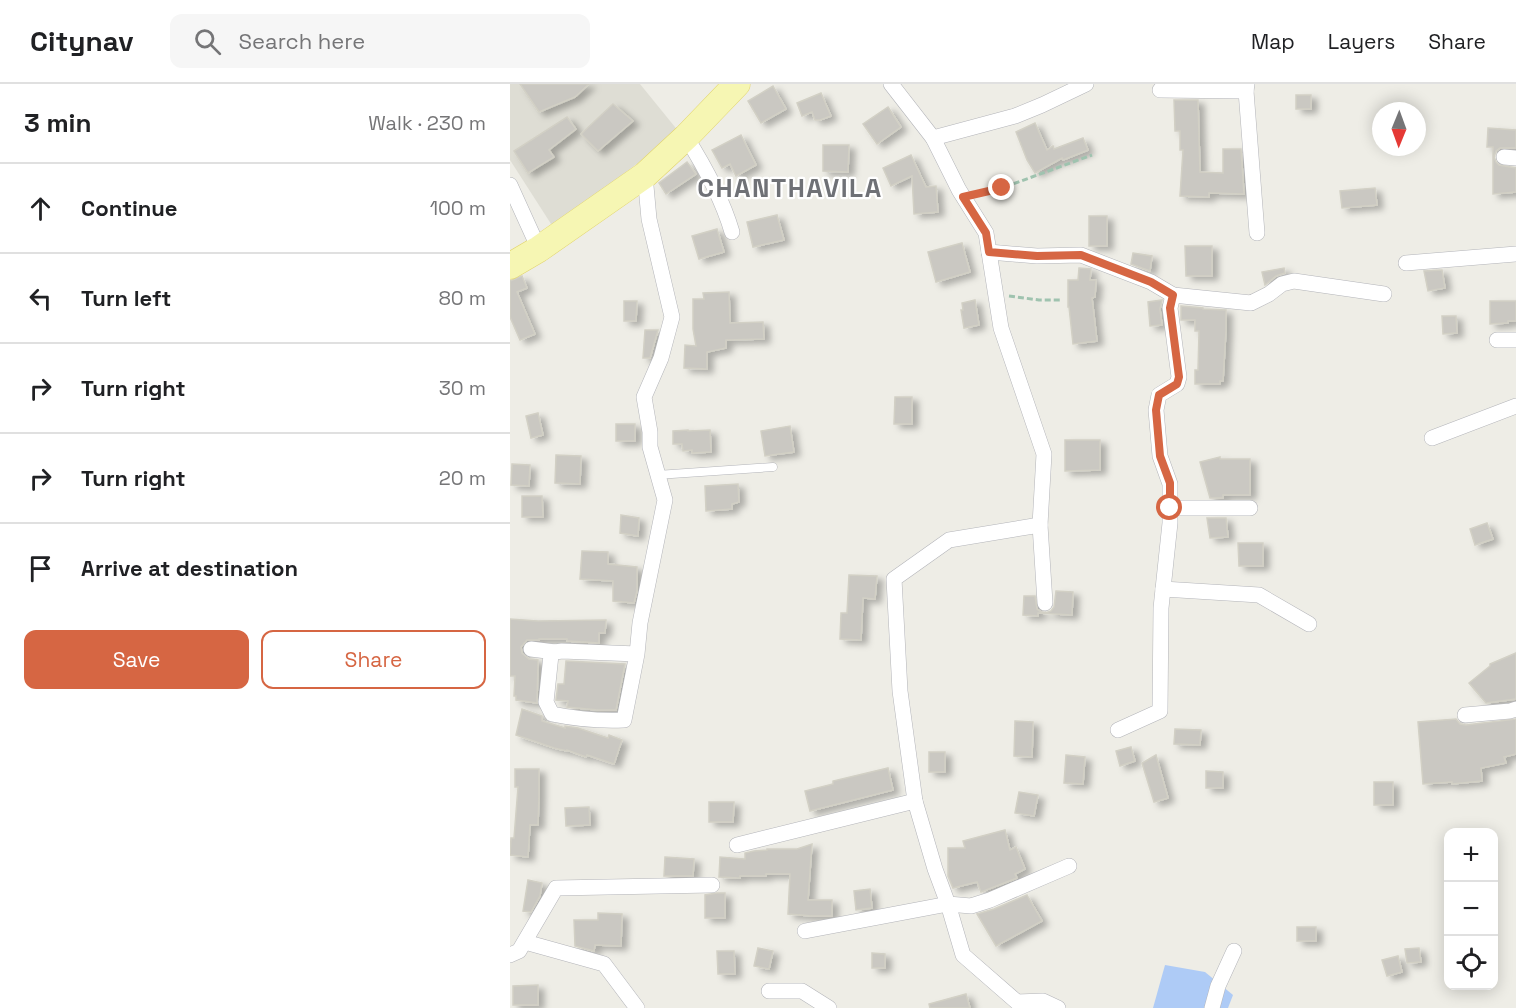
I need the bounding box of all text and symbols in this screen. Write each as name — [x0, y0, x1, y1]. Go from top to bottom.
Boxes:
search box — [170, 14, 590, 68]
text: Citynav — [30, 23, 134, 59]
icon: search — [191, 25, 224, 58]
text: Search here — [239, 27, 365, 55]
text: Map — [1251, 28, 1295, 55]
text: Layers — [1328, 28, 1395, 55]
text: Share — [1428, 28, 1486, 55]
north arrow — [1372, 102, 1426, 156]
text: 3 min — [24, 106, 92, 140]
text: Walk · 230 m — [368, 110, 486, 136]
district label: CHANTHAVILA — [697, 171, 883, 205]
route end — [988, 174, 1014, 200]
icon: ahead — [24, 192, 57, 225]
text: Continue — [81, 194, 177, 222]
text: 100 m — [430, 195, 486, 221]
icon: left — [24, 282, 57, 315]
text: Turn left — [81, 284, 171, 312]
text: 80 m — [438, 285, 486, 311]
icon: right — [24, 372, 57, 405]
text: Turn right — [81, 374, 186, 402]
text: 30 m — [439, 375, 486, 401]
icon: right — [24, 462, 57, 495]
text: Turn right — [81, 464, 186, 492]
text: 20 m — [439, 465, 486, 491]
route start — [1156, 494, 1182, 520]
icon: arrive — [24, 552, 57, 585]
text: Arrive at destination — [81, 554, 298, 582]
button: Save — [24, 630, 249, 689]
button: Share — [261, 630, 486, 689]
map controls — [1444, 828, 1498, 990]
button: + — [1444, 828, 1498, 882]
button: − — [1444, 882, 1498, 936]
button: locate — [1444, 936, 1498, 990]

